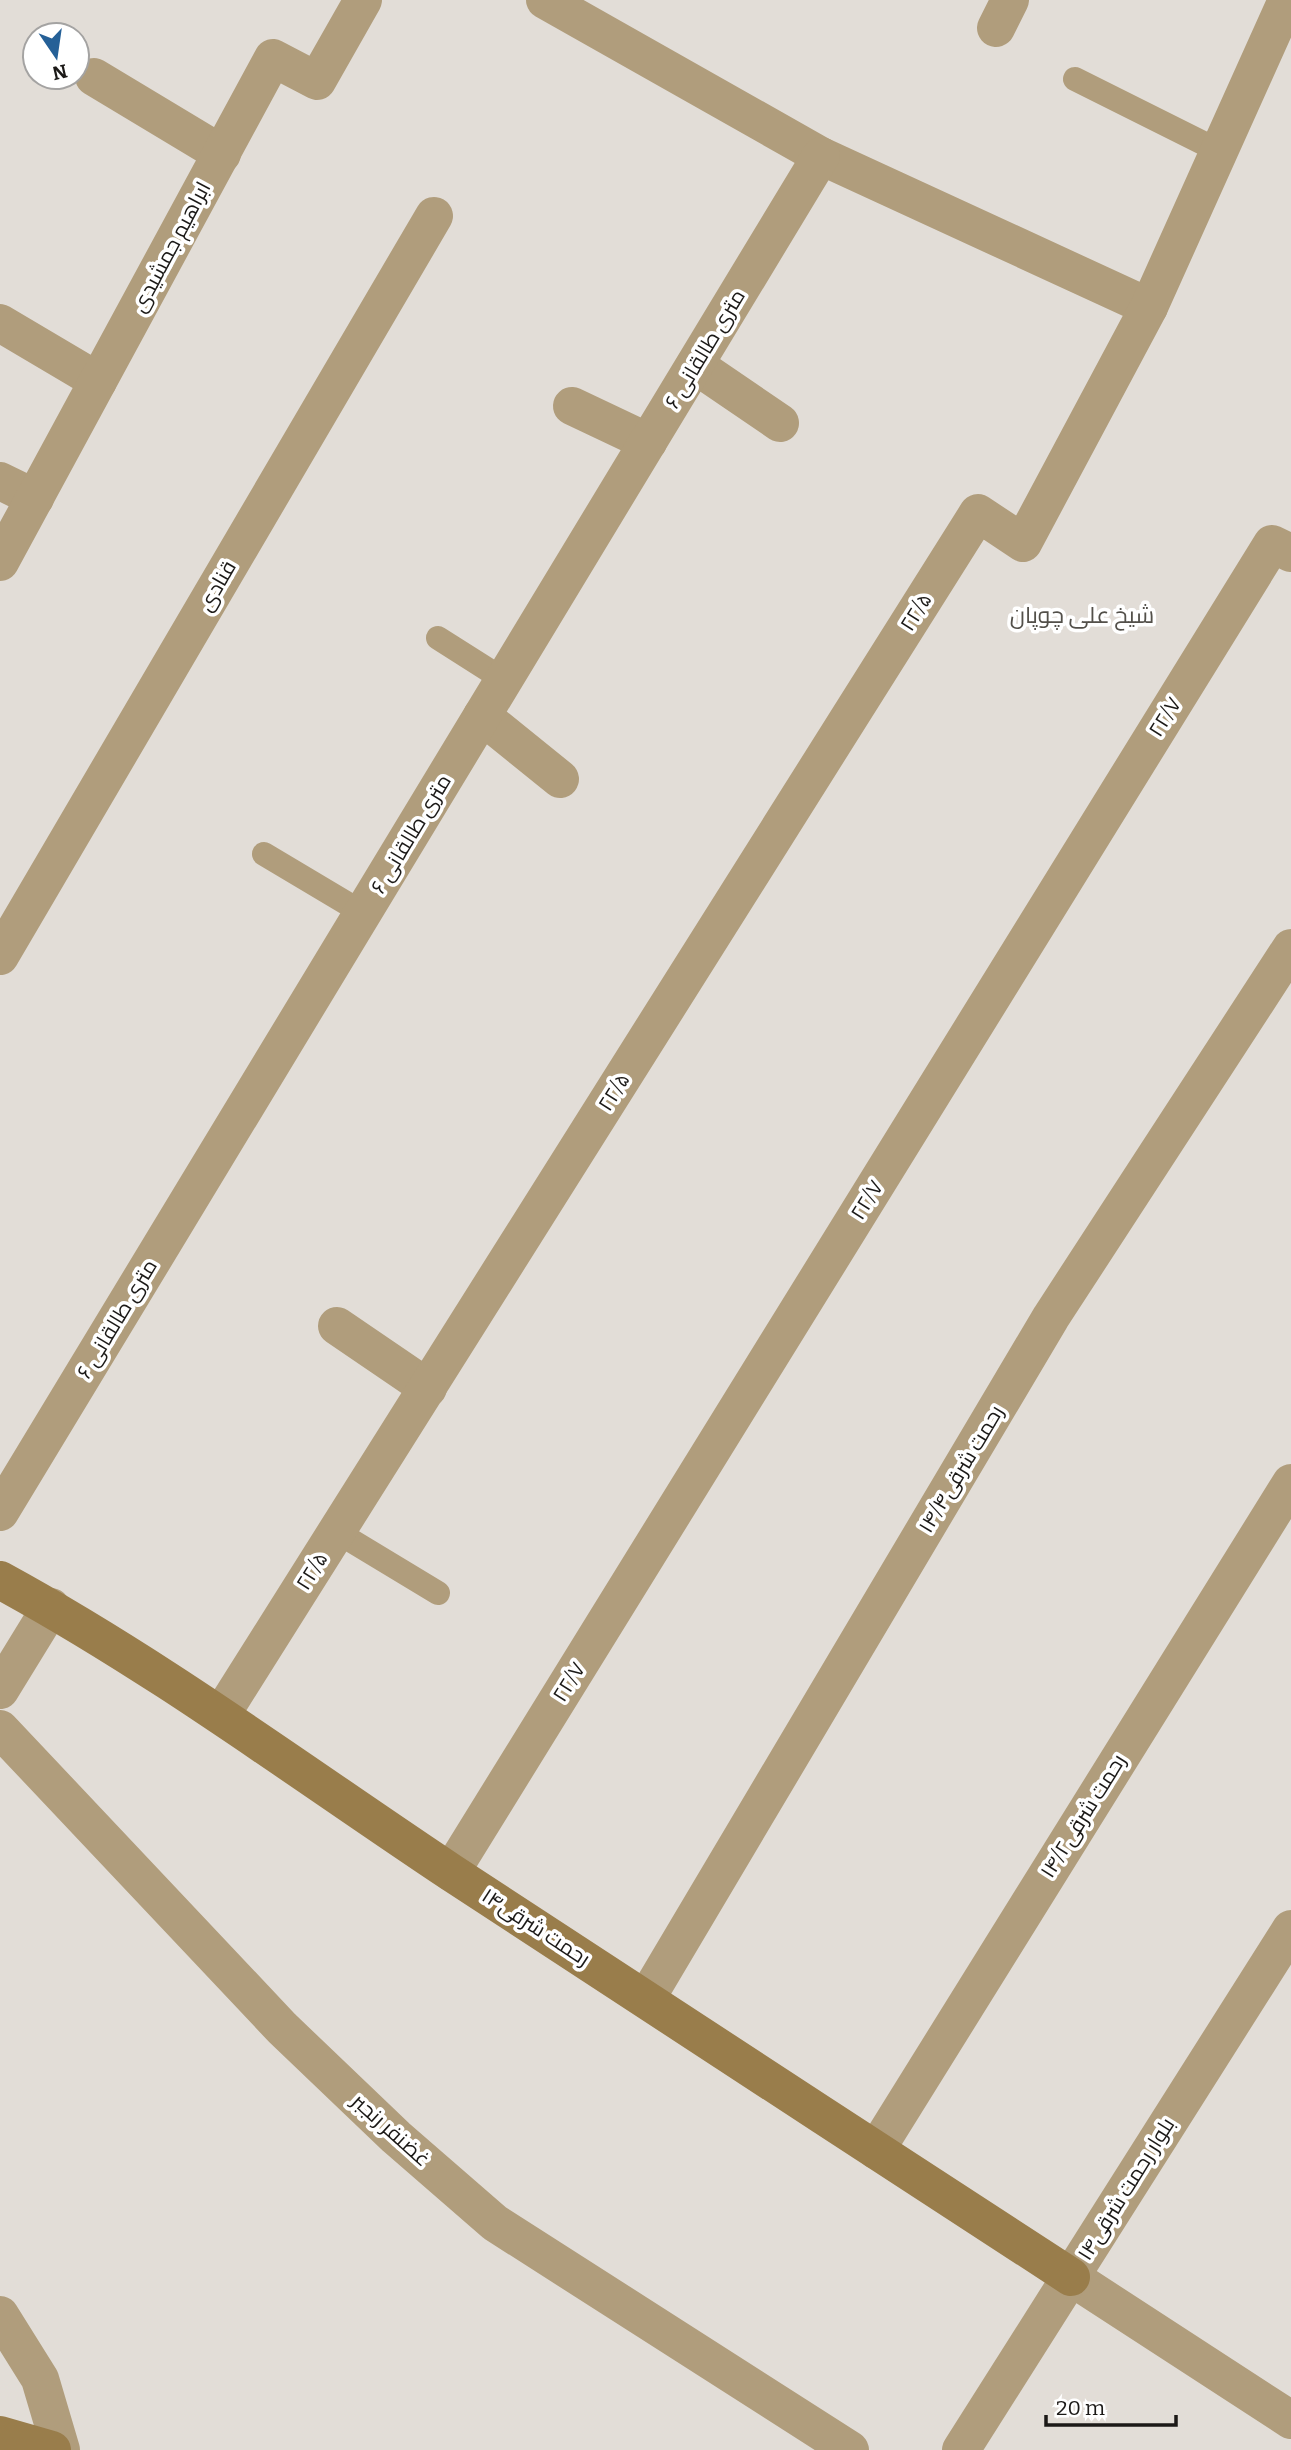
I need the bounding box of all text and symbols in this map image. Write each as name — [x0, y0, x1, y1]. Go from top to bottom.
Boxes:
north arrow — [21, 21, 91, 91]
text: N — [50, 59, 69, 85]
street label: ابراهیم جمشیدی — [126, 177, 217, 317]
street label: ۶ متری طالقانی — [659, 285, 751, 413]
street label: قنادی — [192, 556, 242, 616]
street label: ۲۲/۵ — [894, 588, 938, 636]
district label: شیخ علی چوپان — [1010, 601, 1154, 631]
street label: ۲۲/۷ — [1143, 692, 1187, 742]
street label: ۶ متری طالقانی — [365, 770, 457, 898]
street label: ۲۲/۵ — [592, 1068, 636, 1116]
street label: ۲۲/۷ — [845, 1175, 889, 1225]
street label: ۶ متری طالقانی — [71, 1255, 163, 1383]
street label: ۱۴/۴رحمت شرقی — [913, 1401, 1009, 1537]
street label: ۲۲/۵ — [290, 1547, 334, 1595]
street label: ۲۲/۷ — [547, 1657, 591, 1707]
street label: ۱۴/۲رحمت شرقی — [1035, 1749, 1131, 1883]
street label: ۱۴رحمت شرقی — [477, 1882, 595, 1972]
street label: غضنفر رنجبر — [346, 2087, 436, 2172]
street label: بلوار رحمت شرقی۱۴ — [1072, 2113, 1180, 2265]
scale bar — [1046, 2384, 1176, 2428]
text: 20 m — [1056, 2395, 1105, 2421]

